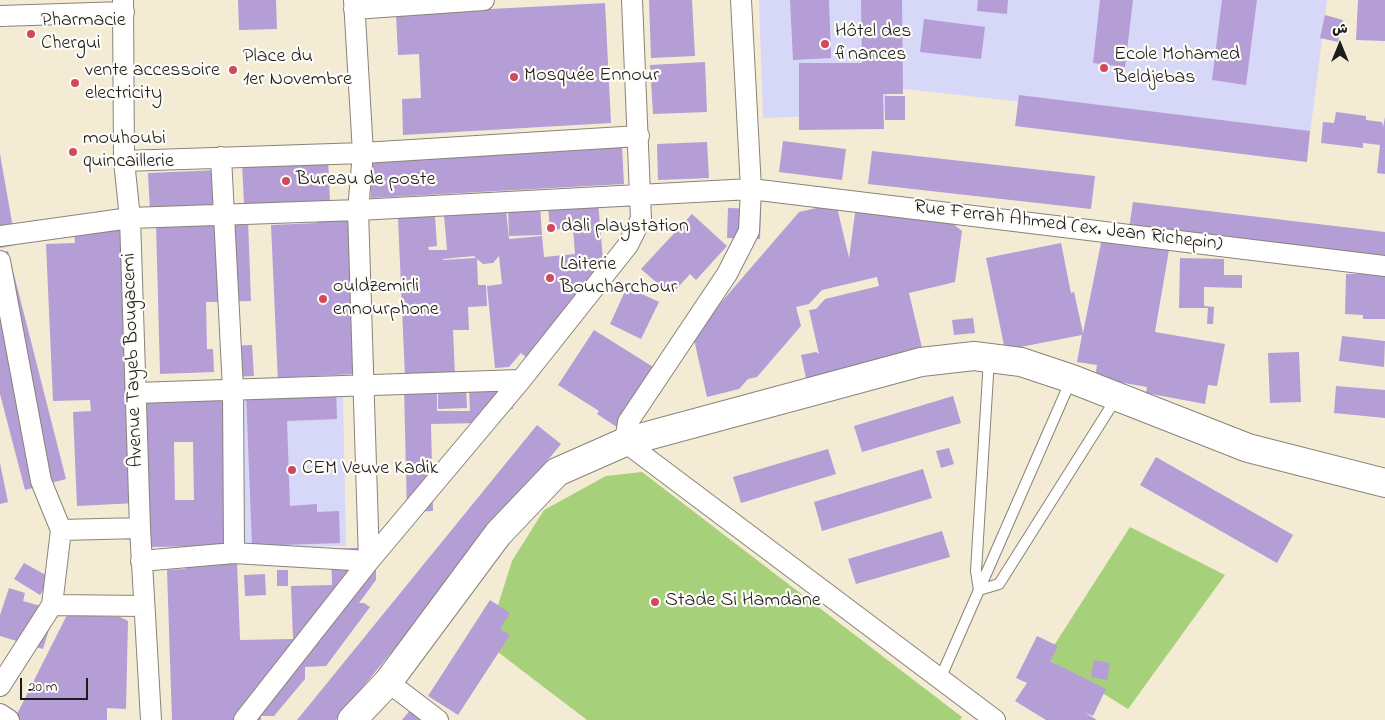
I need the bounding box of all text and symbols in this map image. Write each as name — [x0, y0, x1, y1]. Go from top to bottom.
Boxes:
place label: Pharmacie Chergui — [41, 10, 126, 57]
text: ش — [1332, 19, 1348, 40]
north arrow — [1315, 20, 1365, 70]
place label: Hôtel des finances — [835, 21, 911, 68]
marker: Pharmacie Chergui — [25, 28, 37, 40]
marker: Hôtel des finances — [819, 38, 831, 50]
place label: Ecole Mohamed Beldjebas — [1114, 44, 1240, 91]
place label: Place du 1er Novembre — [243, 46, 352, 93]
place label: vente accessoire electricity — [85, 60, 220, 107]
marker: Ecole Mohamed Beldjebas — [1098, 62, 1110, 74]
marker: Place du 1er Novembre — [227, 64, 239, 76]
place label: Mosquée Ennour — [524, 65, 659, 89]
marker: Mosquée Ennour — [508, 71, 520, 83]
marker: vente accessoire electricity — [69, 77, 81, 89]
place label: mouhoubi quincaillerie — [83, 128, 174, 175]
marker: mouhoubi quincaillerie — [67, 146, 79, 158]
place label: Bureau de poste — [296, 169, 436, 193]
marker: Bureau de poste — [280, 175, 292, 187]
street label: Rue Ferrah Ahmed (ex. Jean Richepin) — [912, 196, 1224, 258]
place label: dali playstation — [561, 216, 689, 240]
marker: dali playstation — [545, 222, 557, 234]
street label: Avenue Tayeb Bougacemi — [118, 252, 150, 468]
place label: Laiterie Boucharchour — [560, 254, 677, 301]
marker: Laiterie Boucharchour — [544, 272, 556, 284]
place label: ouldzemirli ennourphone — [333, 276, 439, 323]
marker: ouldzemirli ennourphone — [317, 293, 329, 305]
place label: CEM Veuve Kadik — [302, 458, 438, 482]
marker: CEM Veuve Kadik — [286, 464, 298, 476]
place label: Stade Si Hamdane — [665, 590, 821, 614]
marker: Stade Si Hamdane — [649, 596, 661, 608]
scale bar — [22, 668, 90, 700]
text: 20 m — [28, 676, 57, 698]

